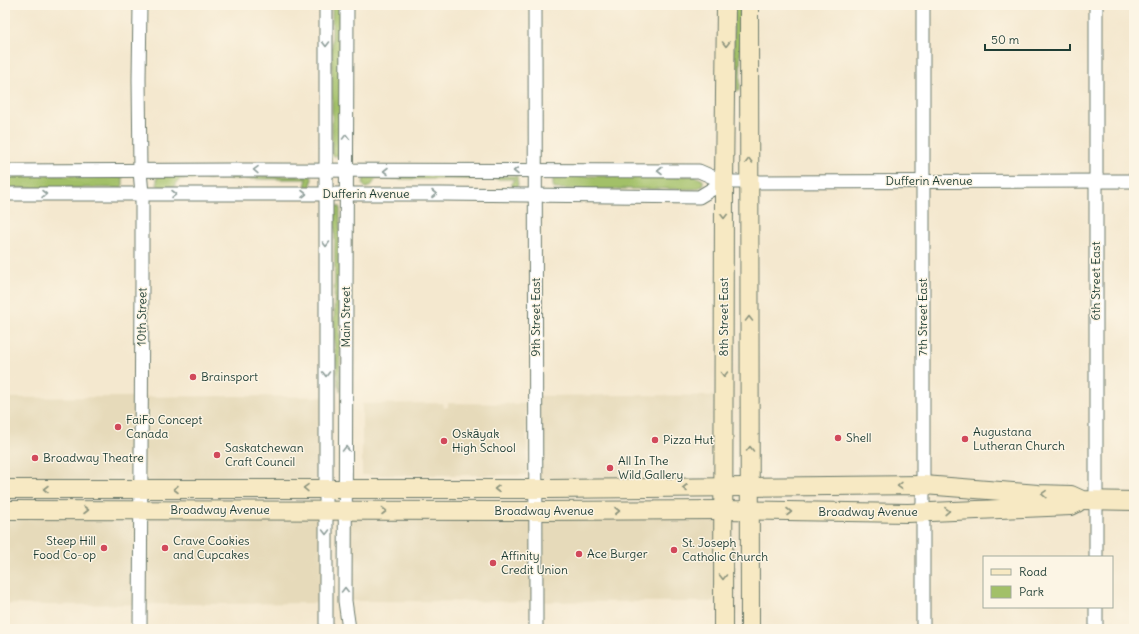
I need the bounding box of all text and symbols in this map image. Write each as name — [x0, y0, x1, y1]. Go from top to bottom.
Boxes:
scale bar — [985, 26, 1070, 52]
text: 50 m — [991, 32, 1020, 47]
one-way arrow — [322, 41, 330, 47]
one-way arrow — [722, 41, 730, 47]
one-way arrow — [342, 134, 350, 140]
one-way arrow — [745, 158, 753, 164]
one-way arrow — [253, 166, 259, 175]
one-way arrow — [383, 167, 389, 175]
one-way arrow — [513, 167, 519, 175]
one-way arrow — [657, 167, 663, 175]
street label: Dufferin Avenue — [885, 173, 973, 188]
street label: Dufferin Avenue — [322, 186, 410, 201]
one-way arrow — [41, 190, 47, 198]
one-way arrow — [171, 190, 177, 198]
one-way arrow — [301, 190, 307, 198]
one-way arrow — [431, 190, 437, 198]
one-way arrow — [720, 213, 728, 219]
one-way arrow — [322, 241, 330, 247]
street label: 6th Street East — [1088, 242, 1103, 320]
street label: 9th Street East — [528, 278, 543, 356]
street label: 8th Street East — [716, 278, 731, 356]
street label: 7th Street East — [915, 278, 930, 356]
street label: Main Street — [338, 286, 353, 348]
street label: 10th Street — [133, 288, 150, 346]
one-way arrow — [745, 316, 753, 322]
place label: Brainsport — [201, 369, 258, 384]
one-way arrow — [322, 371, 330, 377]
one-way arrow — [720, 371, 728, 377]
marker: Brainsport — [188, 372, 198, 382]
place label: FaiFo Concept Canada — [126, 412, 202, 441]
marker: FaiFo Concept Canada — [113, 422, 123, 432]
place label: Augustana Lutheran Church — [973, 424, 1065, 453]
place label: Oskāyak High School — [452, 426, 516, 455]
place label: Shell — [846, 430, 871, 445]
place label: Pizza Hut — [663, 432, 714, 447]
marker: Shell — [833, 433, 843, 443]
marker: Augustana Lutheran Church — [960, 434, 970, 444]
marker: Pizza Hut — [650, 435, 660, 445]
marker: Oskāyak High School — [439, 436, 449, 446]
place label: Saskatchewan Craft Council — [225, 440, 304, 469]
one-way arrow — [342, 446, 350, 452]
one-way arrow — [746, 446, 754, 452]
place label: Broadway Theatre — [43, 450, 144, 465]
marker: Saskatchewan Craft Council — [212, 450, 222, 460]
marker: Broadway Theatre — [30, 453, 40, 463]
place label: All In The Wild Gallery — [618, 453, 683, 482]
marker: All In The Wild Gallery — [605, 463, 615, 473]
one-way arrow — [897, 482, 903, 490]
one-way arrow — [303, 484, 309, 492]
one-way arrow — [682, 484, 688, 492]
one-way arrow — [43, 485, 49, 493]
one-way arrow — [173, 485, 179, 493]
one-way arrow — [494, 485, 500, 493]
one-way arrow — [1041, 490, 1047, 498]
street label: Broadway Avenue — [170, 502, 270, 517]
street label: Broadway Avenue — [494, 503, 594, 518]
street label: Broadway Avenue — [818, 504, 918, 519]
one-way arrow — [83, 506, 89, 514]
one-way arrow — [381, 507, 387, 515]
one-way arrow — [614, 507, 620, 515]
one-way arrow — [944, 507, 950, 515]
one-way arrow — [786, 508, 792, 516]
one-way arrow — [322, 529, 330, 535]
place label: Steep Hill Food Co-op — [33, 533, 96, 562]
place label: Crave Cookies and Cupcakes — [173, 533, 250, 562]
place label: St. Joseph Catholic Church — [682, 535, 768, 564]
marker: Steep Hill Food Co-op — [99, 543, 109, 553]
marker: Crave Cookies and Cupcakes — [160, 543, 170, 553]
marker: St. Joseph Catholic Church — [669, 545, 679, 555]
place label: Ace Burger — [587, 546, 648, 561]
place label: Affinity Credit Union — [501, 548, 568, 577]
marker: Ace Burger — [574, 549, 584, 559]
legend — [983, 556, 1113, 608]
marker: Affinity Credit Union — [488, 558, 498, 568]
text: Road — [1019, 564, 1047, 579]
one-way arrow — [719, 574, 727, 580]
text: Park — [1019, 584, 1044, 599]
one-way arrow — [341, 587, 349, 593]

